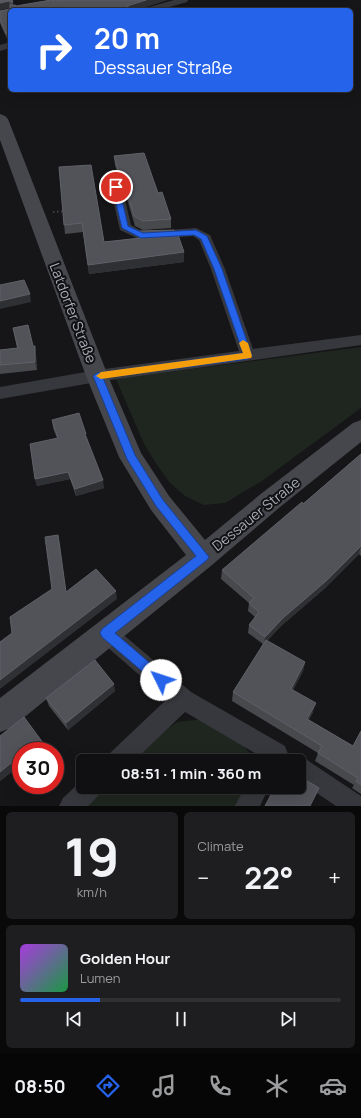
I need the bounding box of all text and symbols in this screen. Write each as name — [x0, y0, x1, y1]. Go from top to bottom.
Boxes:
text: 20 m — [94, 19, 160, 57]
icon: right — [28, 24, 80, 76]
text: Dessauer Straße — [94, 55, 233, 79]
pin — [99, 170, 133, 204]
icon: arrive — [105, 176, 127, 198]
street label: Latdorfer Straße — [46, 260, 101, 366]
street label: Dessauer Straße — [208, 472, 304, 555]
position arrow — [140, 659, 182, 701]
speed limit sign: 30 — [12, 742, 64, 794]
text: 08:51 · 1 min · 360 m — [121, 763, 261, 784]
text: 19 — [64, 821, 119, 892]
text: Climate — [198, 837, 244, 855]
text: 22° — [244, 857, 293, 898]
text: − — [198, 863, 209, 893]
text: + — [328, 863, 341, 893]
text: km/h — [77, 883, 107, 901]
text: Golden Hour — [80, 948, 170, 969]
text: Lumen — [80, 969, 120, 987]
icon: previous — [63, 1008, 85, 1030]
icon: pause — [170, 1008, 192, 1030]
icon: next — [277, 1008, 299, 1030]
icon: directions — [94, 1072, 122, 1100]
icon: music — [150, 1072, 178, 1100]
icon: phone — [206, 1072, 234, 1100]
icon: climate — [263, 1072, 291, 1100]
icon: car — [319, 1072, 347, 1100]
text: 08:50 — [14, 1074, 66, 1098]

